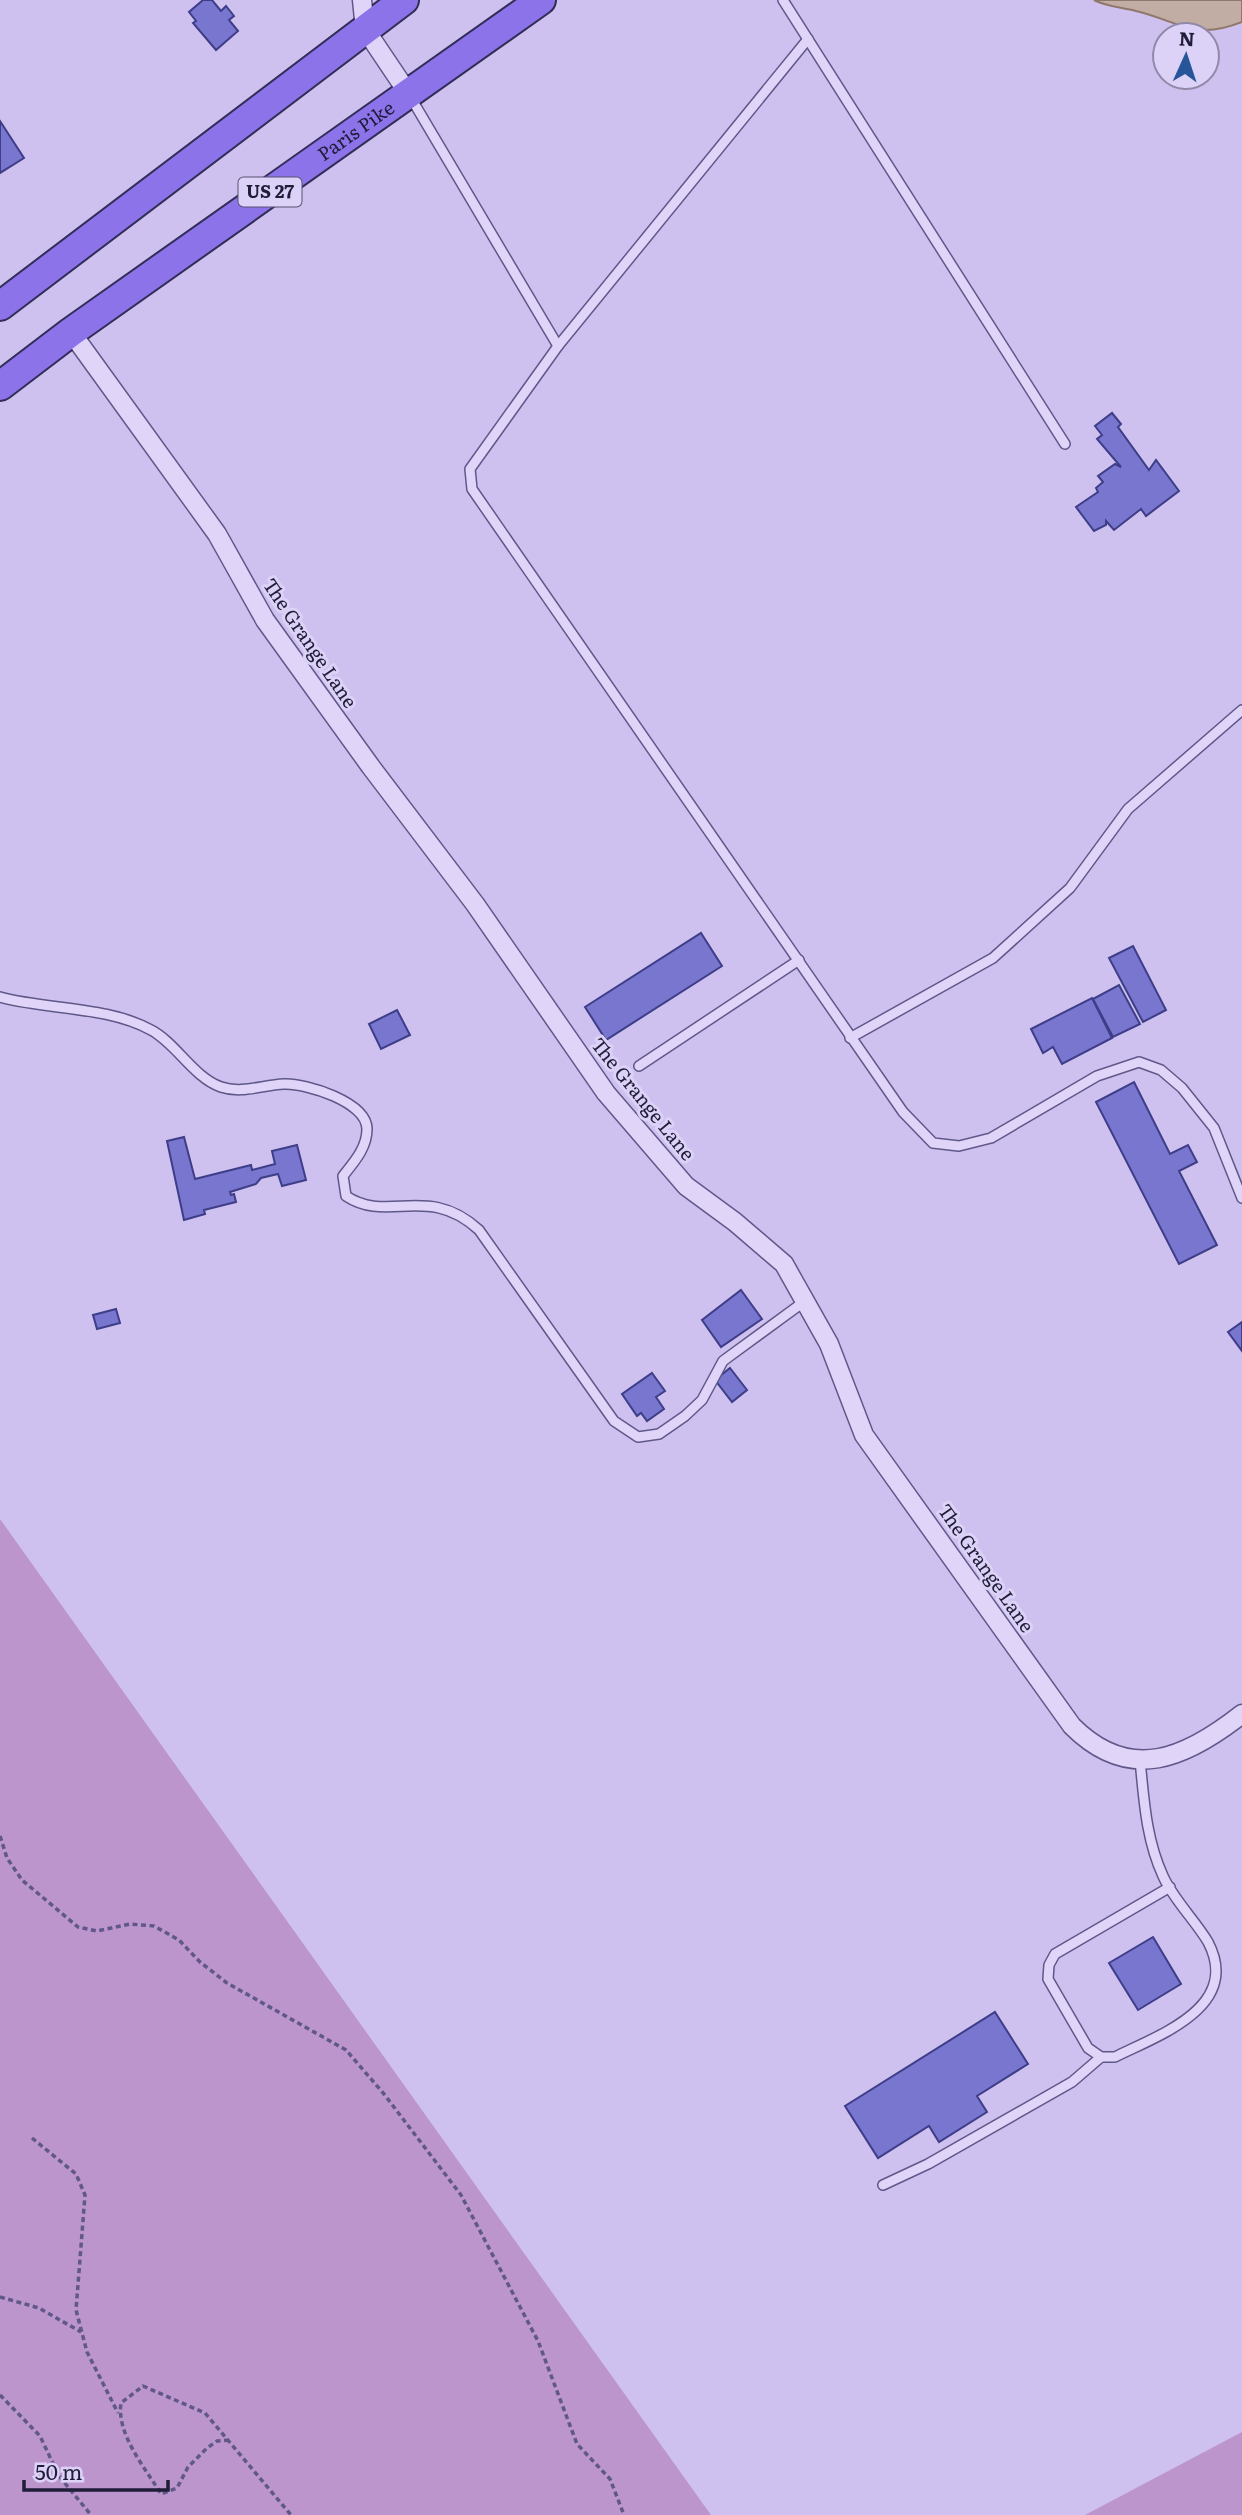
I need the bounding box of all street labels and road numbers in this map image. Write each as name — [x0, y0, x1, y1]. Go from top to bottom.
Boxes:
street label: Paris Pike — [311, 93, 400, 167]
road number: US 27 — [238, 177, 302, 206]
street label: The Grange Lane — [257, 572, 365, 713]
street label: The Grange Lane — [585, 1031, 702, 1166]
street label: The Grange Lane — [932, 1497, 1042, 1638]

